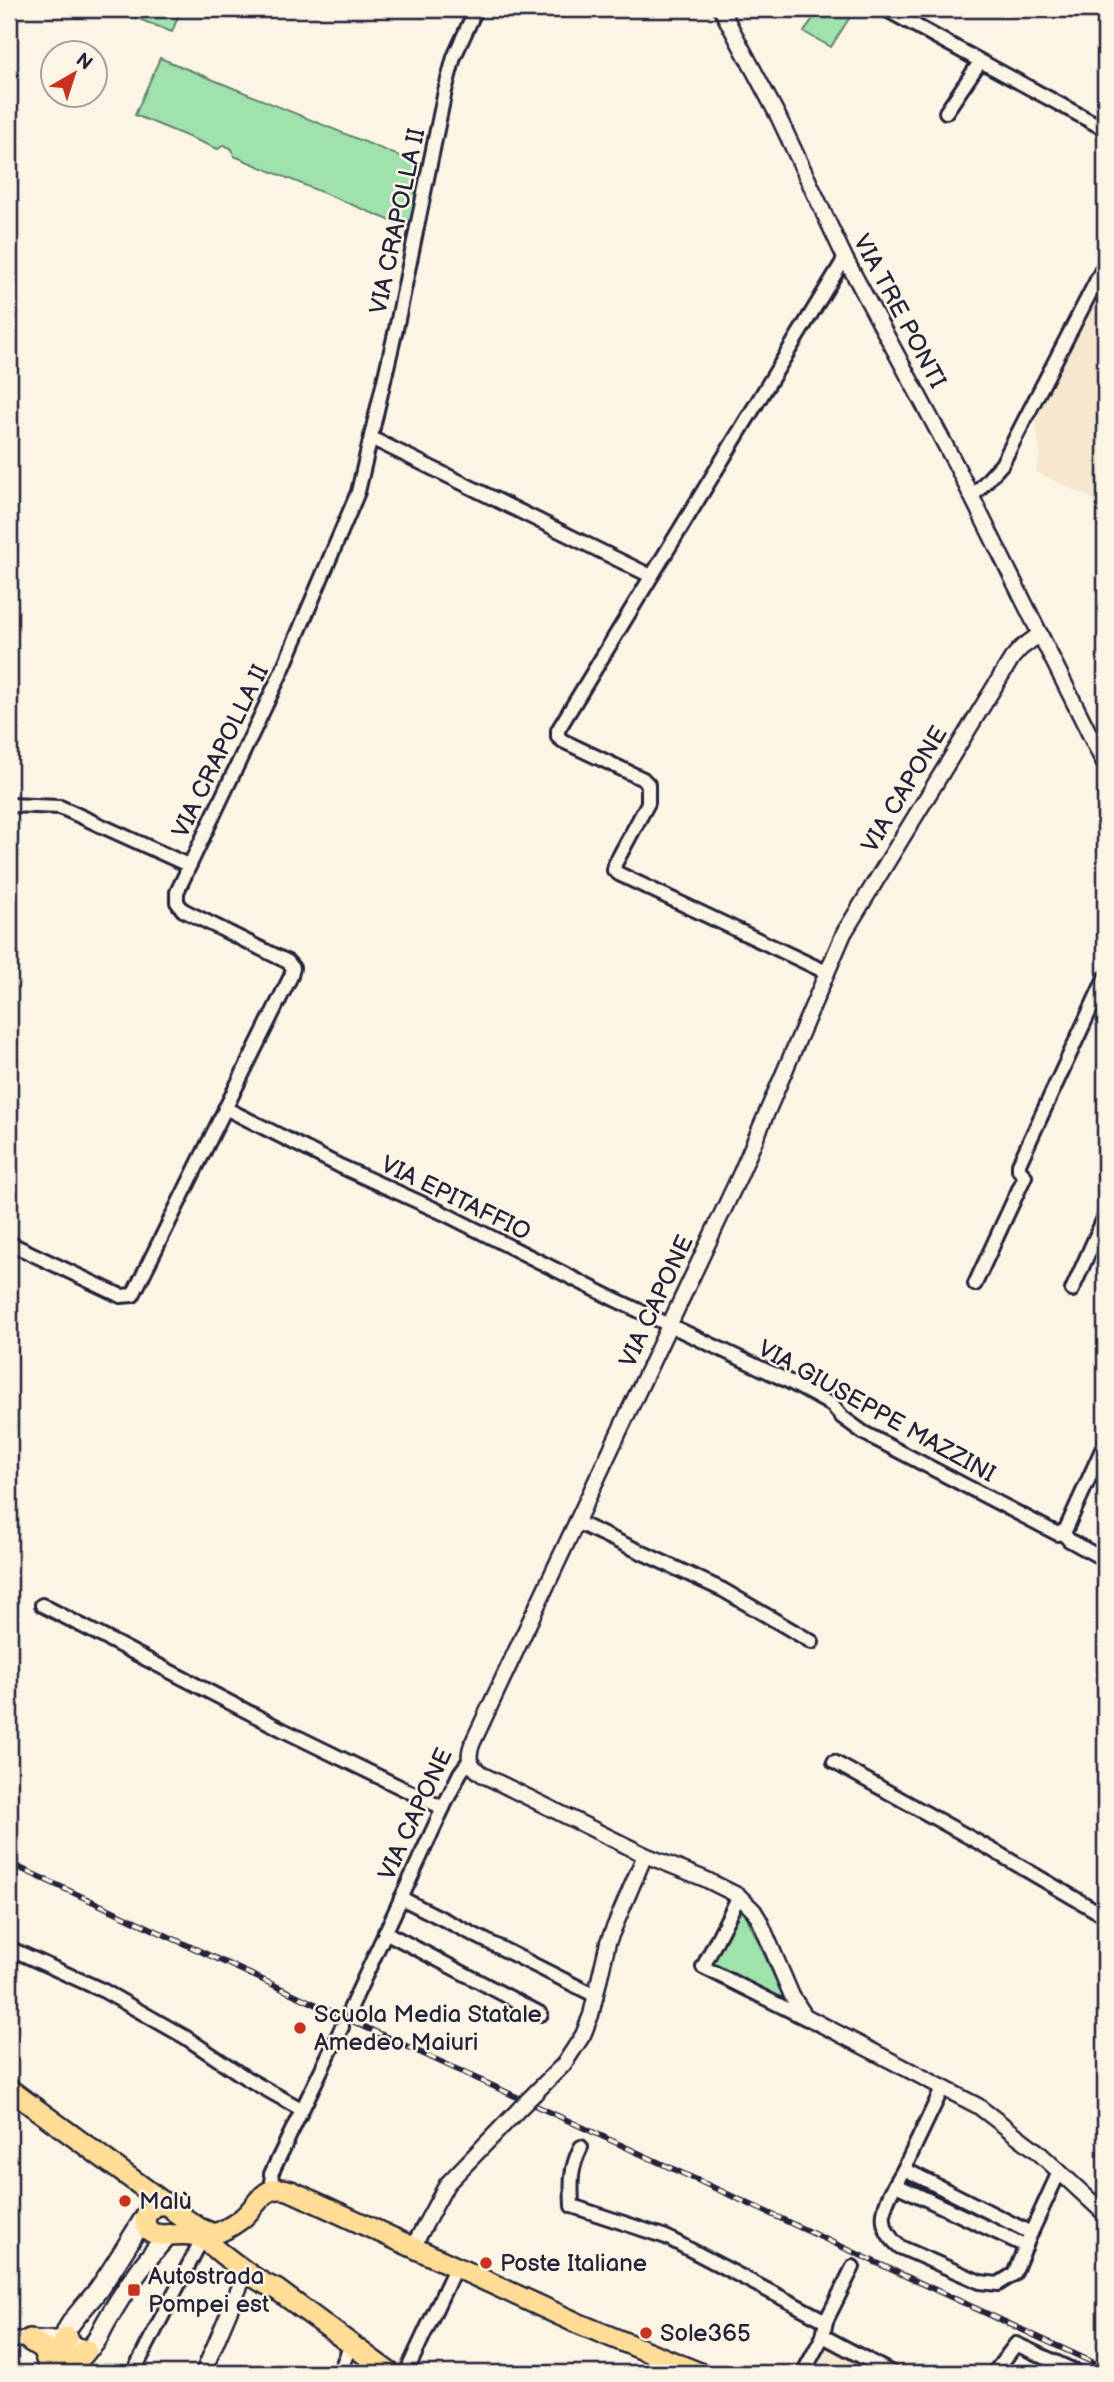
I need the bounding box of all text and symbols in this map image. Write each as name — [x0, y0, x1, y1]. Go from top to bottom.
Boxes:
north arrow — [38, 38, 108, 108]
text: N — [71, 49, 97, 75]
street label: VIA CRAPOLLA II — [364, 126, 431, 317]
street label: VIA TRE PONTI — [847, 229, 952, 393]
street label: VIA CRAPOLLA II — [166, 660, 275, 843]
street label: VIA CAPONE — [855, 721, 954, 858]
street label: VIA EPITAFFIO — [376, 1150, 535, 1247]
street label: VIA CAPONE — [613, 1231, 700, 1372]
street label: VIA GIUSEPPE MAZZINI — [753, 1334, 1001, 1489]
street label: VIA CAPONE — [372, 1744, 459, 1885]
place label: Scuola Media Statale Amedeo Maiuri — [314, 2000, 542, 2057]
marker: Scuola Media Statale Amedeo Maiuri — [292, 2020, 308, 2036]
place label: Malù — [139, 2187, 192, 2216]
marker: Malù — [117, 2193, 133, 2209]
place label: Poste Italiane — [500, 2249, 647, 2278]
marker: Poste Italiane — [478, 2255, 494, 2271]
place label: Autostrada Pompei est — [148, 2262, 270, 2319]
marker: Autostrada Pompei est — [126, 2282, 142, 2298]
place label: Sole365 — [660, 2319, 751, 2348]
marker: Sole365 — [638, 2325, 654, 2341]

